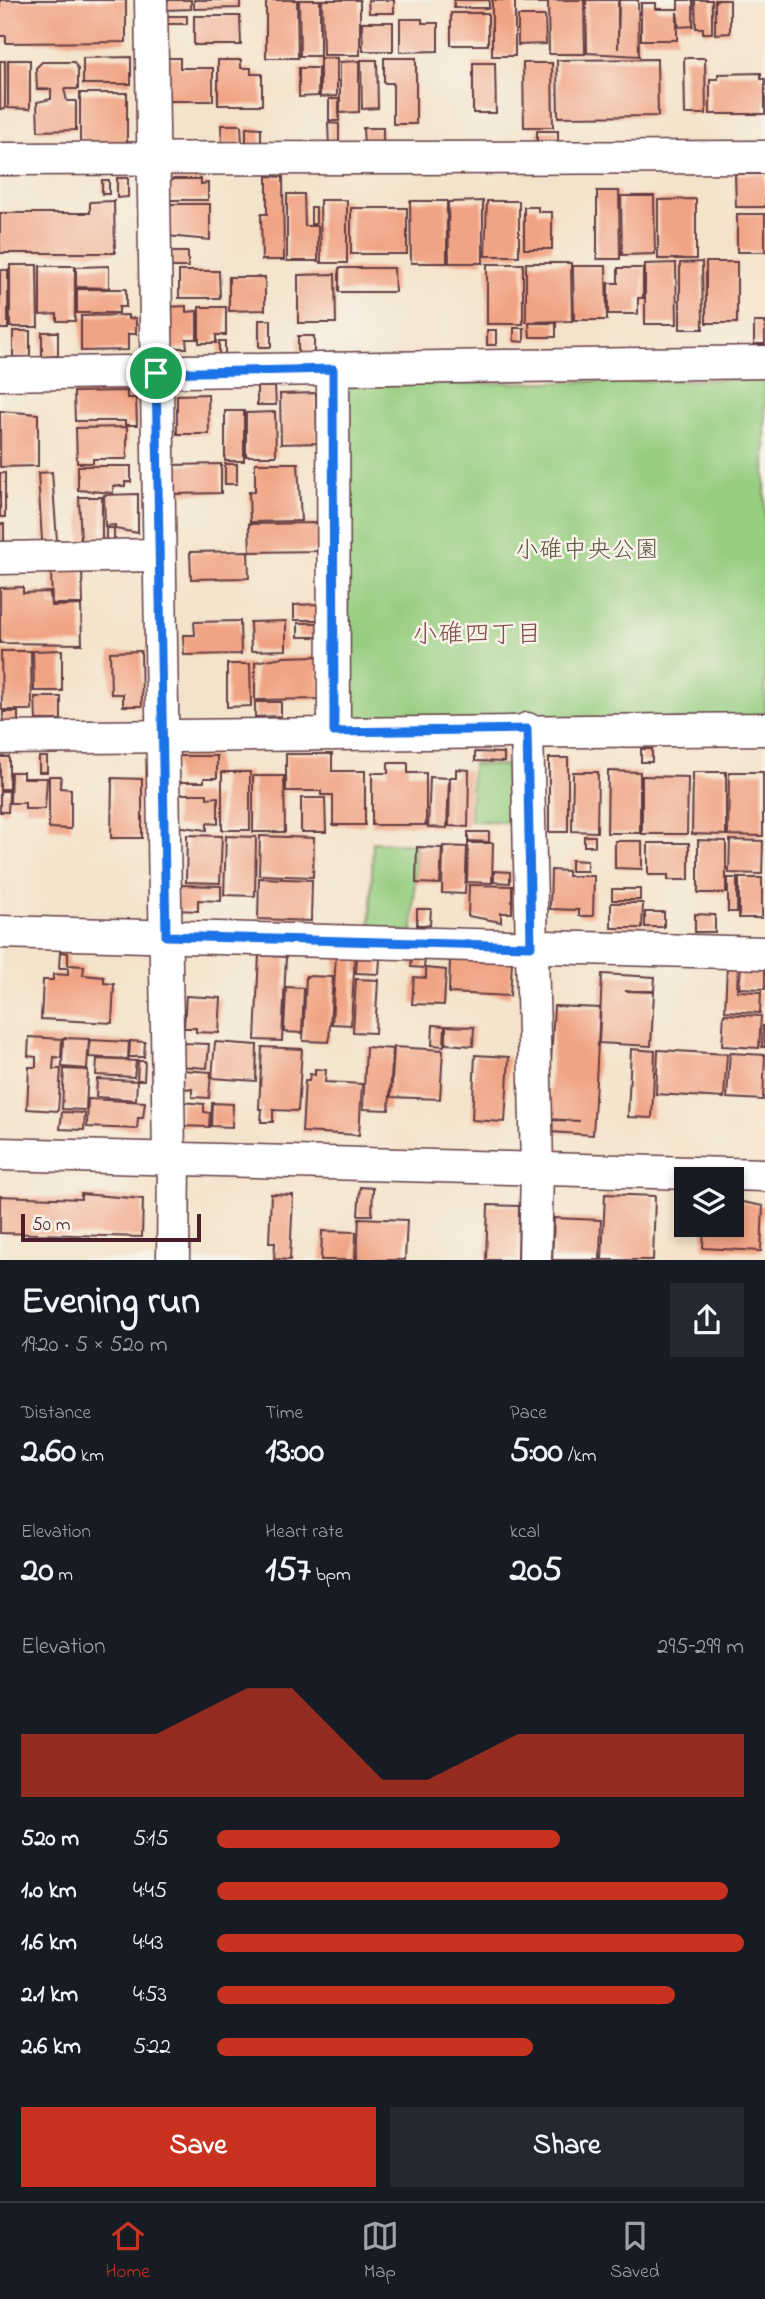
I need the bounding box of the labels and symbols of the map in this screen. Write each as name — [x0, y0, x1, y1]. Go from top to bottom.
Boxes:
pin — [126, 343, 186, 403]
park label: 小碓中央公園 — [515, 534, 659, 569]
district label: 小碓四丁目 — [412, 617, 542, 655]
scale bar — [21, 1210, 201, 1242]

